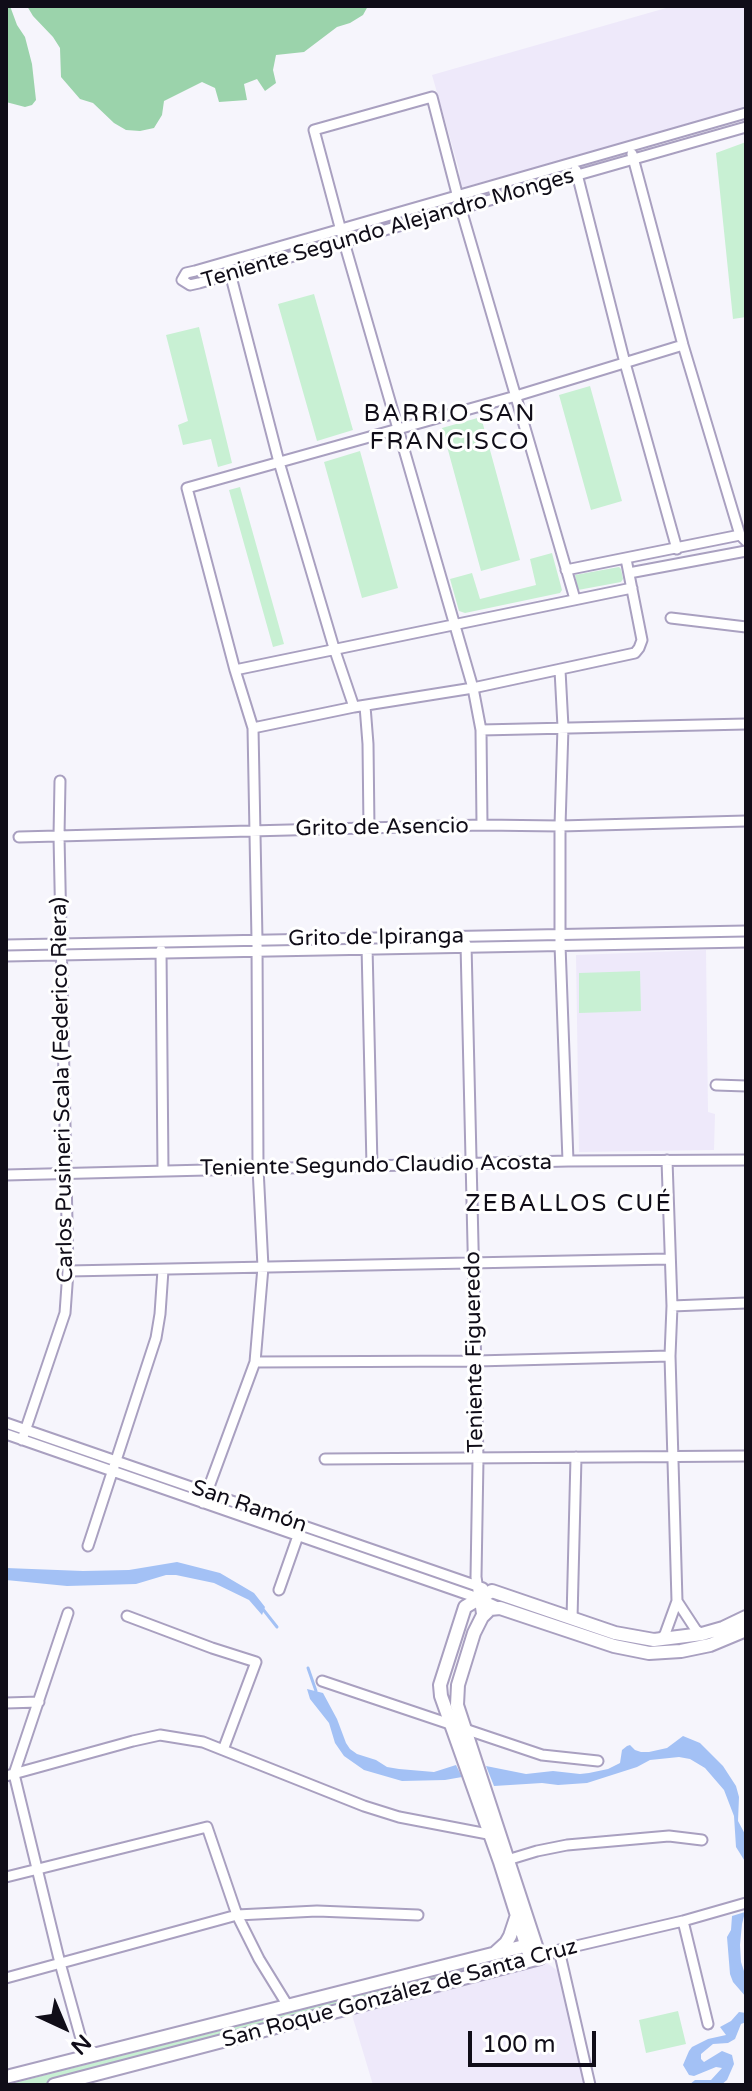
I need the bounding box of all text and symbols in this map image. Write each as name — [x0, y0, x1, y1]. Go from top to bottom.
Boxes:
street label: Teniente Segundo Alejandro Monges — [199, 163, 577, 295]
district label: BARRIO SAN FRANCISCO — [363, 401, 537, 457]
street label: Grito de Asencio — [295, 813, 469, 843]
street label: Carlos Pusineri Scala (Federico Riera) — [46, 897, 80, 1283]
street label: Grito de Ipiranga — [288, 923, 464, 953]
street label: Teniente Segundo Claudio Acosta — [200, 1150, 552, 1182]
district label: ZEBALLOS CUÉ — [465, 1191, 673, 1219]
street label: Teniente Figueredo — [460, 1251, 490, 1453]
street label: San Ramón — [188, 1475, 310, 1539]
street label: San Roque González de Santa Cruz — [220, 1934, 580, 2054]
north arrow — [24, 1987, 104, 2067]
scale bar — [472, 2015, 600, 2065]
text: N — [65, 2029, 96, 2060]
text: 100 m — [482, 2030, 556, 2059]

